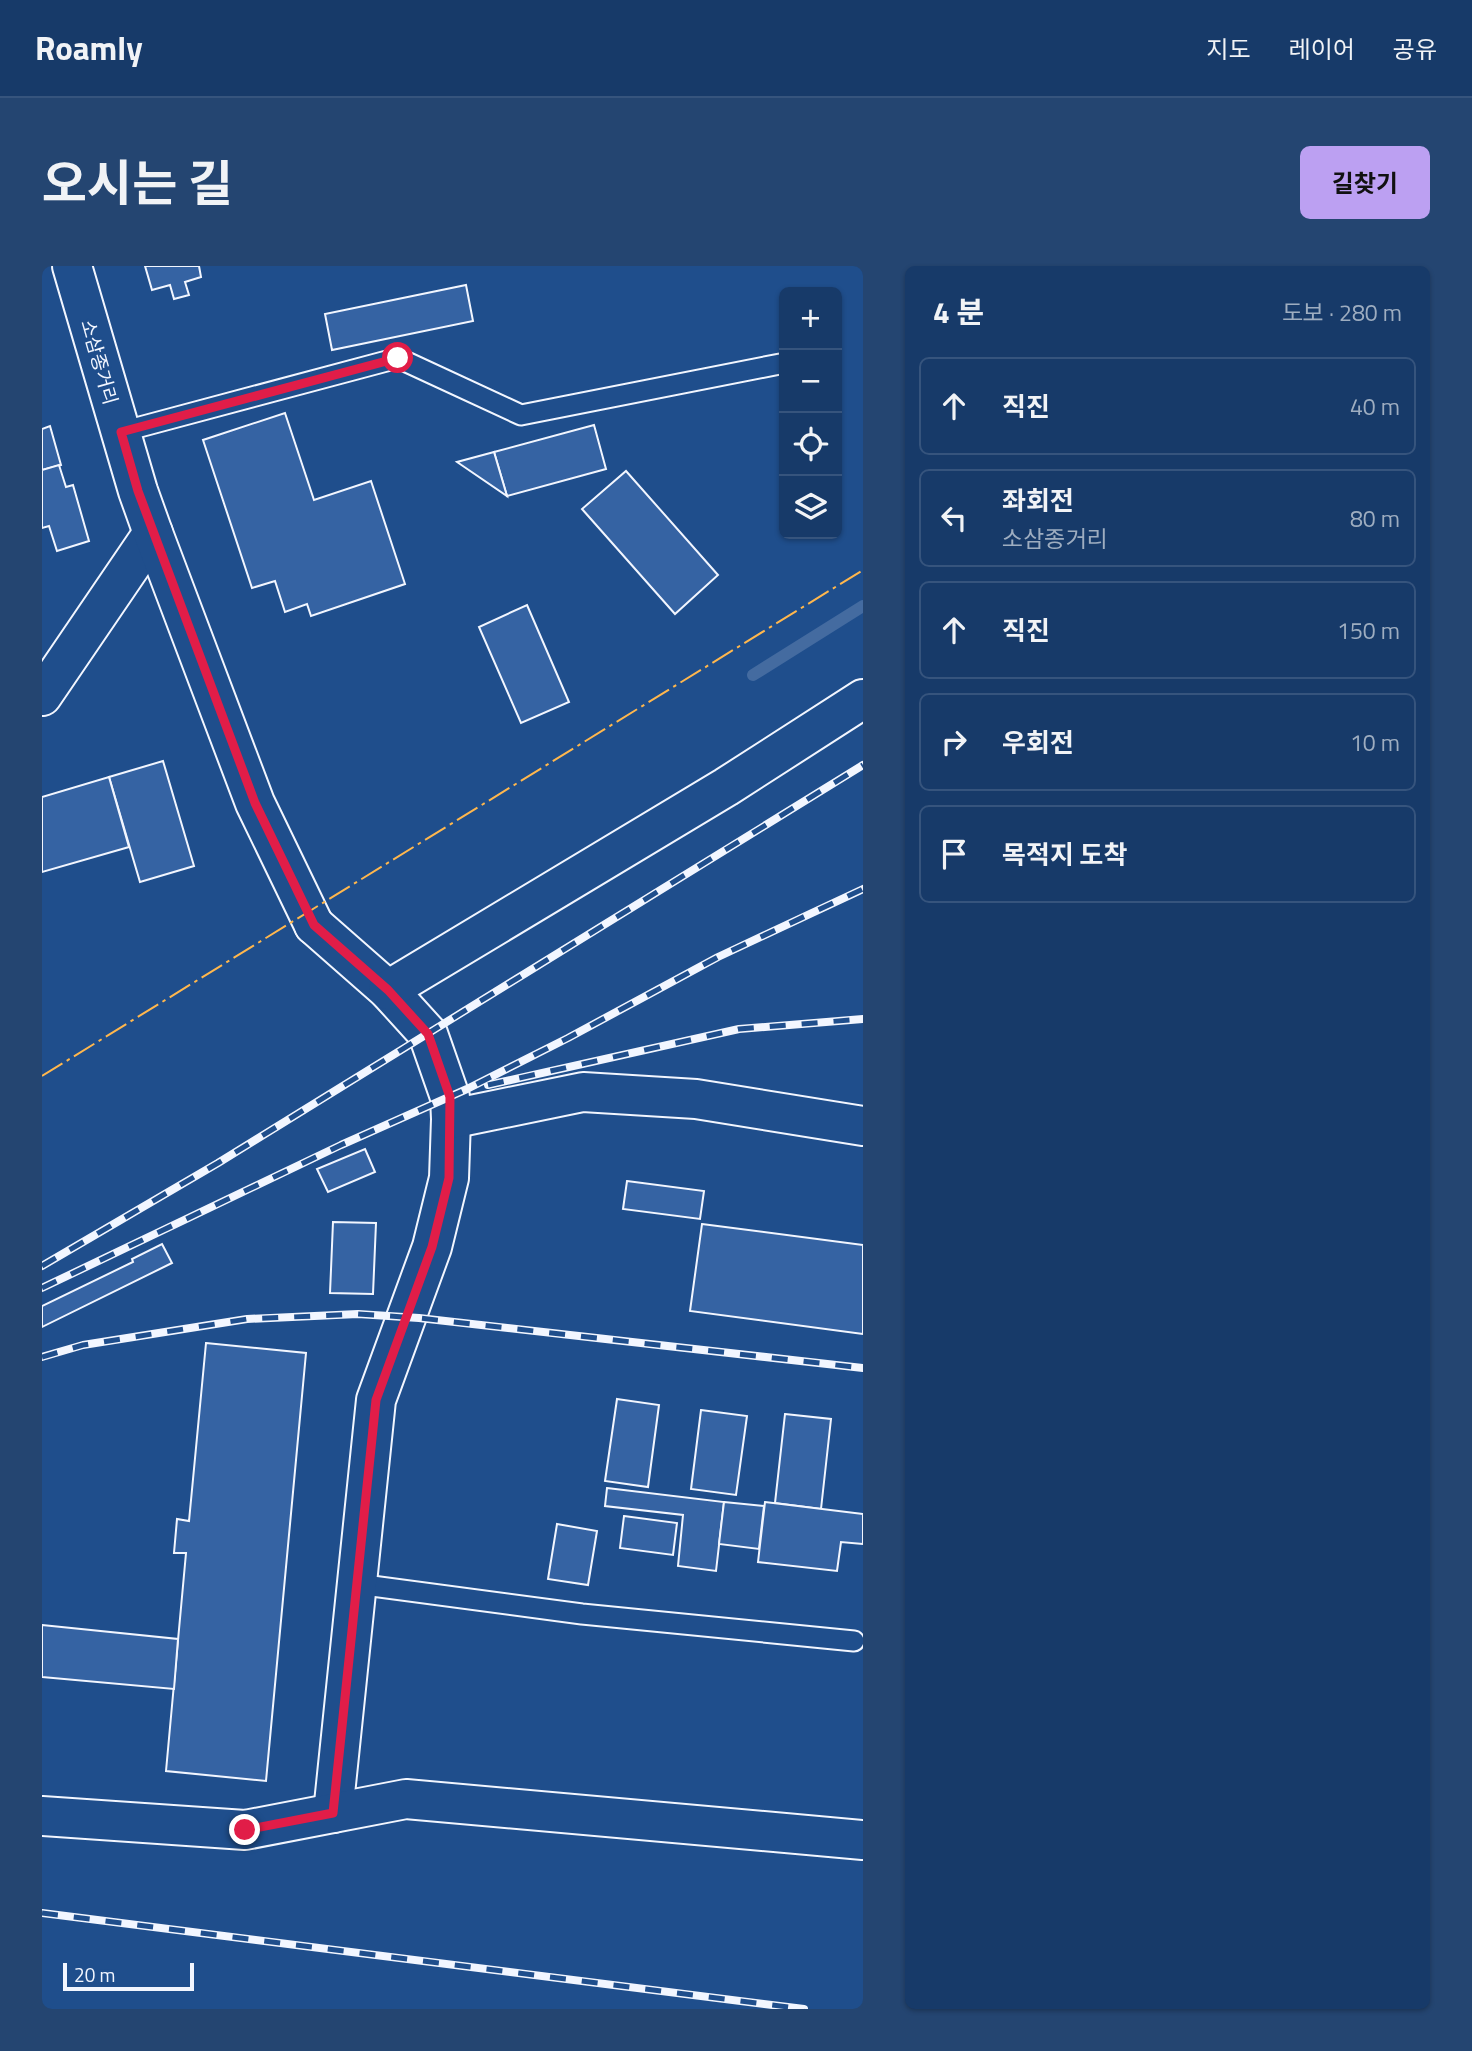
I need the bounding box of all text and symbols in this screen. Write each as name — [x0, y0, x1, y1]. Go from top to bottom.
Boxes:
text: Roamly — [35, 23, 143, 73]
text: 지도 — [1206, 31, 1251, 67]
text: 레이어 — [1289, 31, 1355, 67]
text: 공유 — [1393, 31, 1437, 67]
text: 오시는 길 — [42, 145, 233, 220]
button: 길찾기 — [1300, 146, 1430, 219]
map controls — [779, 287, 842, 539]
button: + — [779, 287, 842, 350]
text: 4 분 — [933, 289, 984, 335]
text: 도보 · 280 m — [1282, 295, 1402, 330]
street label: 소삼종거리 — [74, 316, 126, 408]
route start — [382, 342, 413, 373]
button: − — [779, 350, 842, 413]
icon: ahead — [935, 387, 973, 425]
text: 직진 — [1002, 387, 1050, 426]
text: 40 m — [1350, 389, 1400, 424]
button: locate — [779, 413, 842, 476]
button: layers — [779, 476, 842, 539]
text: 좌회전 — [1002, 481, 1074, 520]
icon: left — [935, 499, 973, 537]
text: 80 m — [1350, 501, 1400, 536]
text: 소삼종거리 — [1002, 521, 1108, 556]
icon: ahead — [935, 611, 973, 649]
text: 직진 — [1002, 611, 1050, 650]
text: 150 m — [1337, 613, 1400, 648]
icon: right — [935, 723, 973, 761]
text: 우회전 — [1002, 723, 1074, 762]
text: 10 m — [1350, 725, 1400, 760]
icon: arrive — [935, 835, 973, 873]
text: 목적지 도착 — [1002, 835, 1127, 874]
route end — [229, 1814, 260, 1845]
scale bar — [63, 1960, 194, 1992]
text: 20 m — [74, 1960, 115, 1989]

